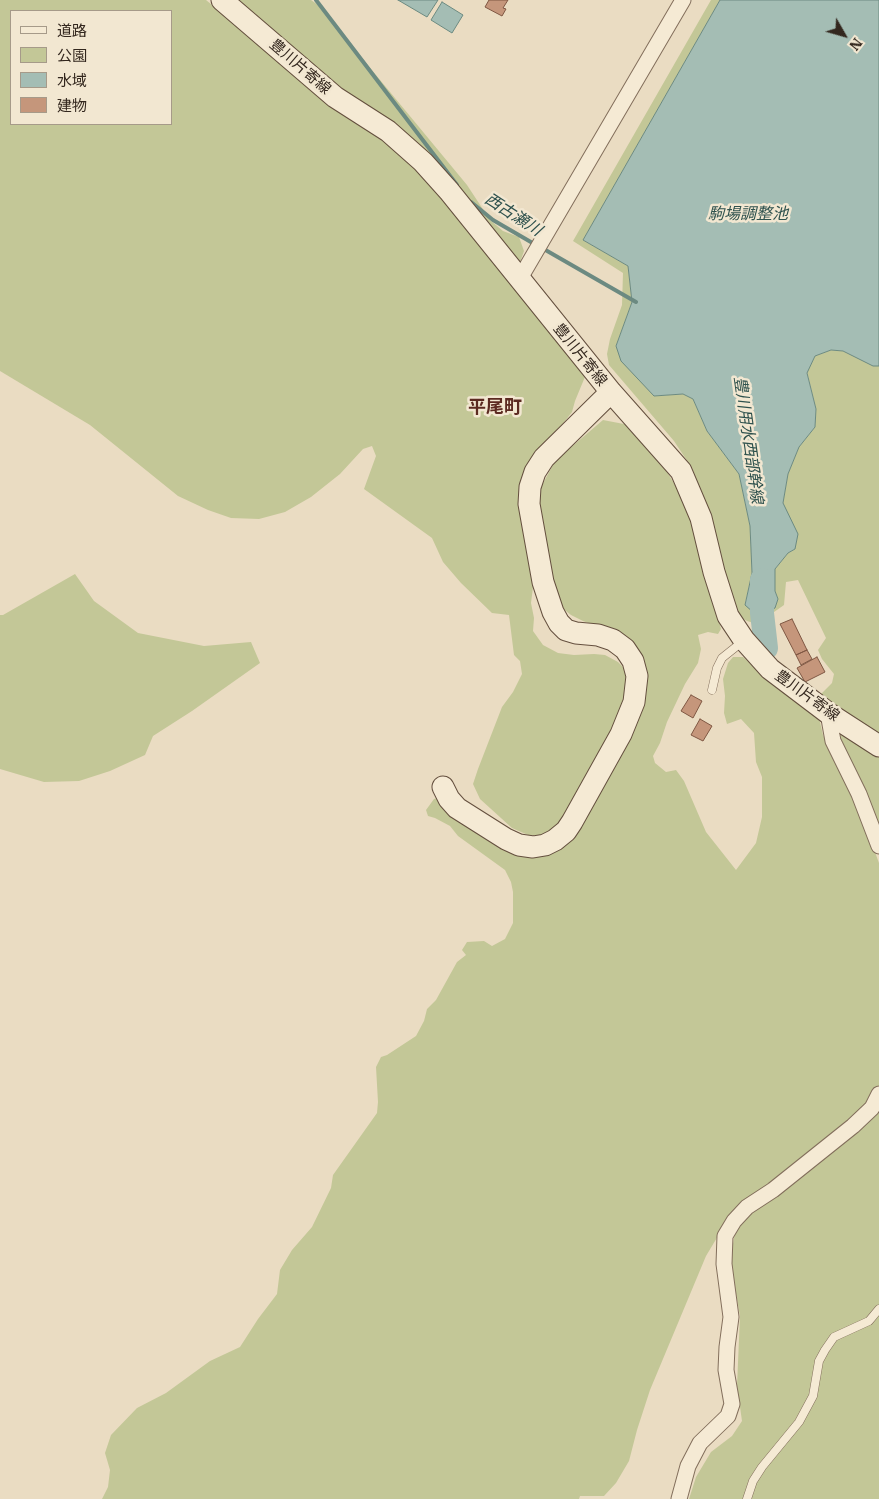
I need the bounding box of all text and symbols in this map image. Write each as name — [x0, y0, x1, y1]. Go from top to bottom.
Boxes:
legend — [10, 10, 172, 125]
north arrow — [819, 10, 869, 60]
text: 道路 — [57, 21, 87, 40]
text: N — [845, 34, 866, 54]
street label: 豊川片寄線 — [266, 36, 334, 98]
text: 公園 — [57, 46, 87, 65]
text: 水域 — [57, 71, 87, 90]
text: 建物 — [57, 96, 87, 115]
water label: 西古瀬川 — [481, 190, 545, 240]
water label: 駒場調整池 — [708, 204, 788, 224]
street label: 豊川片寄線 — [549, 320, 611, 390]
water label: 豊川用水西部幹線 — [730, 375, 766, 505]
district label: 平尾町 — [468, 397, 522, 419]
street label: 豊川片寄線 — [771, 667, 843, 725]

